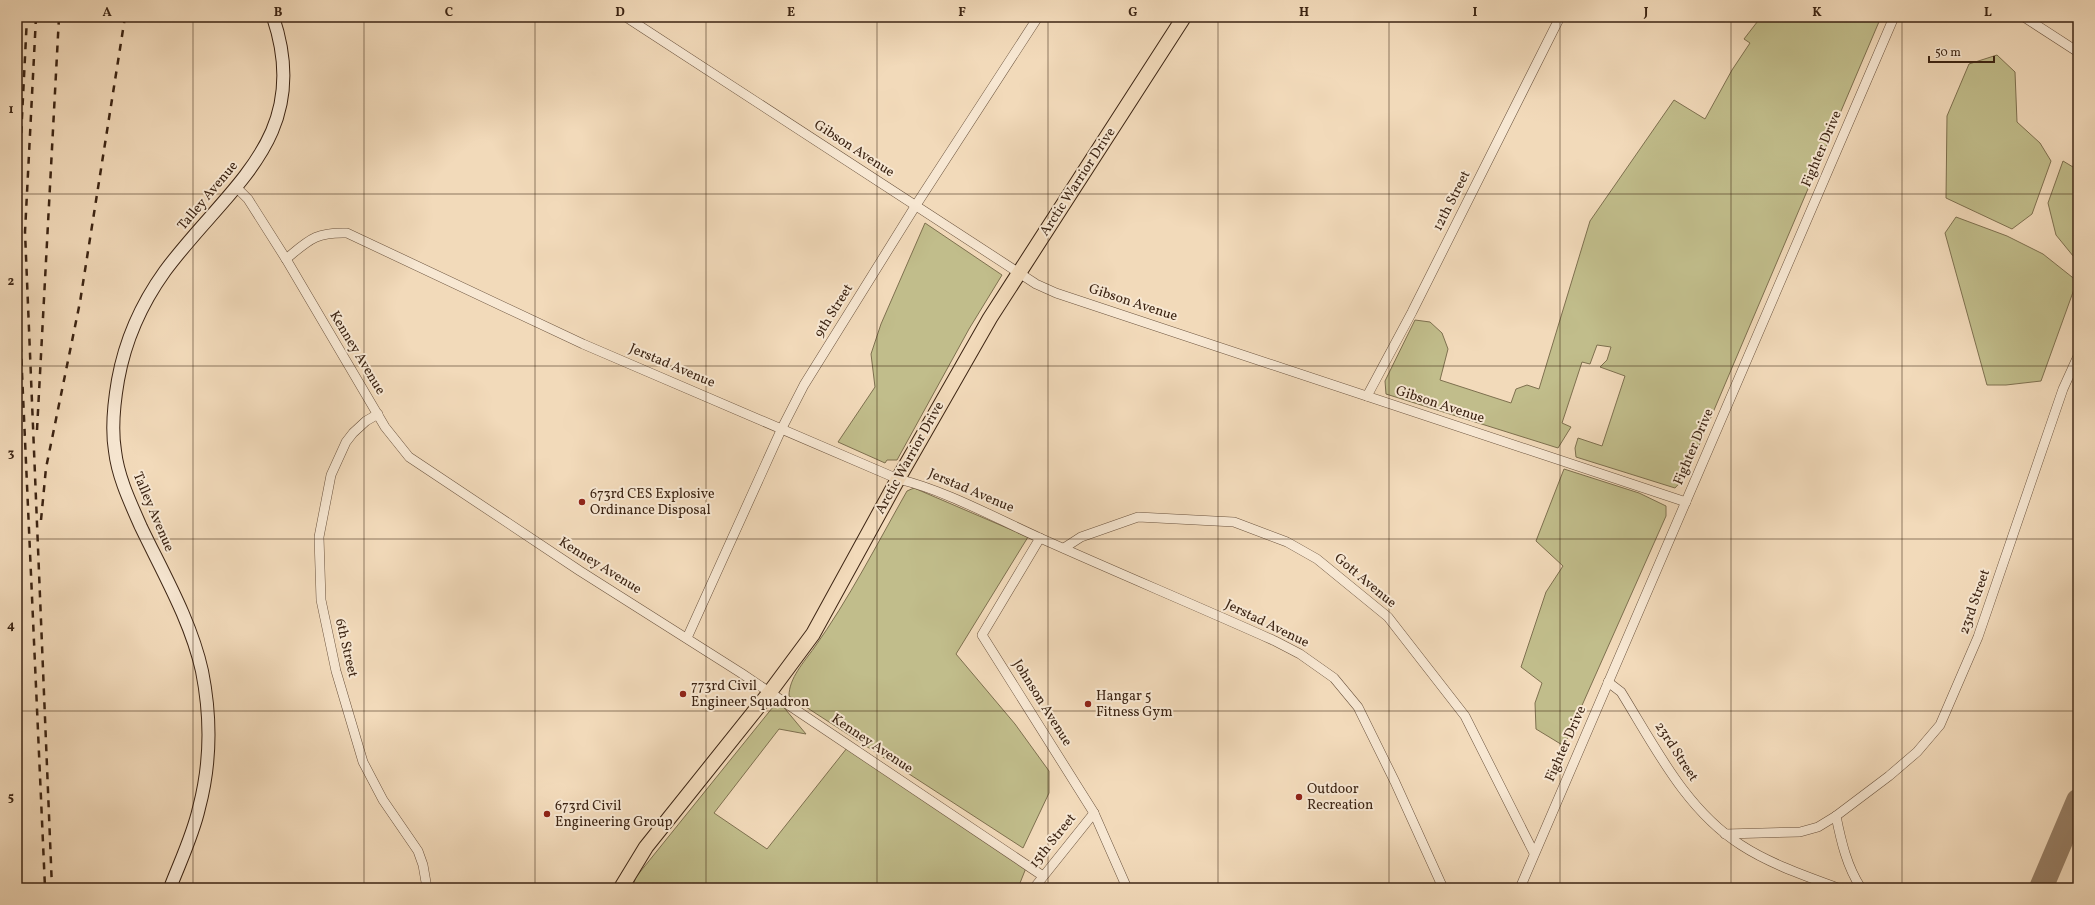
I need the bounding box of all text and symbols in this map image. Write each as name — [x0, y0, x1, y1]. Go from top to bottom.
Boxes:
text: A — [102, 4, 112, 22]
text: B — [274, 4, 283, 22]
text: C — [445, 4, 453, 22]
text: D — [615, 4, 625, 22]
text: E — [787, 4, 795, 22]
text: F — [958, 4, 966, 22]
text: G — [1128, 4, 1138, 22]
text: H — [1299, 4, 1309, 22]
text: I — [1473, 4, 1478, 22]
text: J — [1643, 4, 1649, 22]
text: K — [1812, 4, 1822, 22]
text: L — [1984, 4, 1992, 22]
scale bar — [1929, 38, 1994, 64]
text: 50 m — [1935, 45, 1961, 61]
text: 1 — [8, 101, 14, 119]
street label: Fighter Drive — [1797, 107, 1847, 190]
street label: Gibson Avenue — [810, 116, 898, 182]
street label: Arctic Warrior Drive — [1036, 124, 1120, 240]
street label: Talley Avenue — [173, 157, 243, 235]
street label: 12th Street — [1429, 167, 1475, 235]
text: 2 — [8, 273, 15, 291]
street label: 9th Street — [810, 280, 858, 341]
street label: Gibson Avenue — [1086, 280, 1180, 326]
street label: Kenney Avenue — [325, 308, 390, 399]
street label: Jerstad Avenue — [626, 339, 718, 393]
street label: Gibson Avenue — [1393, 382, 1487, 428]
street label: Arctic Warrior Drive — [871, 398, 949, 518]
street label: Fighter Drive — [1669, 405, 1719, 488]
text: 3 — [8, 445, 15, 463]
street label: Jerstad Avenue — [925, 464, 1017, 518]
street label: Talley Avenue — [128, 469, 178, 555]
place label: 673rd CES Explosive Ordinance Disposal — [590, 485, 715, 520]
marker: 673rd CES Explosive Ordinance Disposal — [577, 497, 587, 507]
street label: Kenney Avenue — [555, 533, 645, 599]
street label: Gott Avenue — [1330, 549, 1400, 613]
street label: 23rd Street — [1955, 567, 1995, 637]
street label: Jerstad Avenue — [1222, 595, 1313, 653]
text: 4 — [7, 617, 15, 635]
street label: 6th Street — [330, 617, 362, 679]
street label: Johnson Avenue — [1008, 656, 1076, 750]
place label: 773rd Civil Engineer Squadron — [691, 677, 809, 712]
place label: Hangar 5 Fitness Gym — [1096, 687, 1173, 722]
marker: 773rd Civil Engineer Squadron — [678, 689, 688, 699]
marker: Hangar 5 Fitness Gym — [1083, 699, 1093, 709]
street label: Fighter Drive — [1541, 703, 1591, 785]
street label: Kenney Avenue — [828, 710, 917, 779]
street label: 23rd Street — [1650, 719, 1702, 786]
place label: Outdoor Recreation — [1307, 780, 1373, 815]
text: 5 — [8, 789, 14, 807]
marker: Outdoor Recreation — [1294, 792, 1304, 802]
place label: 673rd Civil Engineering Group — [555, 797, 673, 832]
marker: 673rd Civil Engineering Group — [542, 809, 552, 819]
street label: 15th Street — [1025, 810, 1081, 872]

